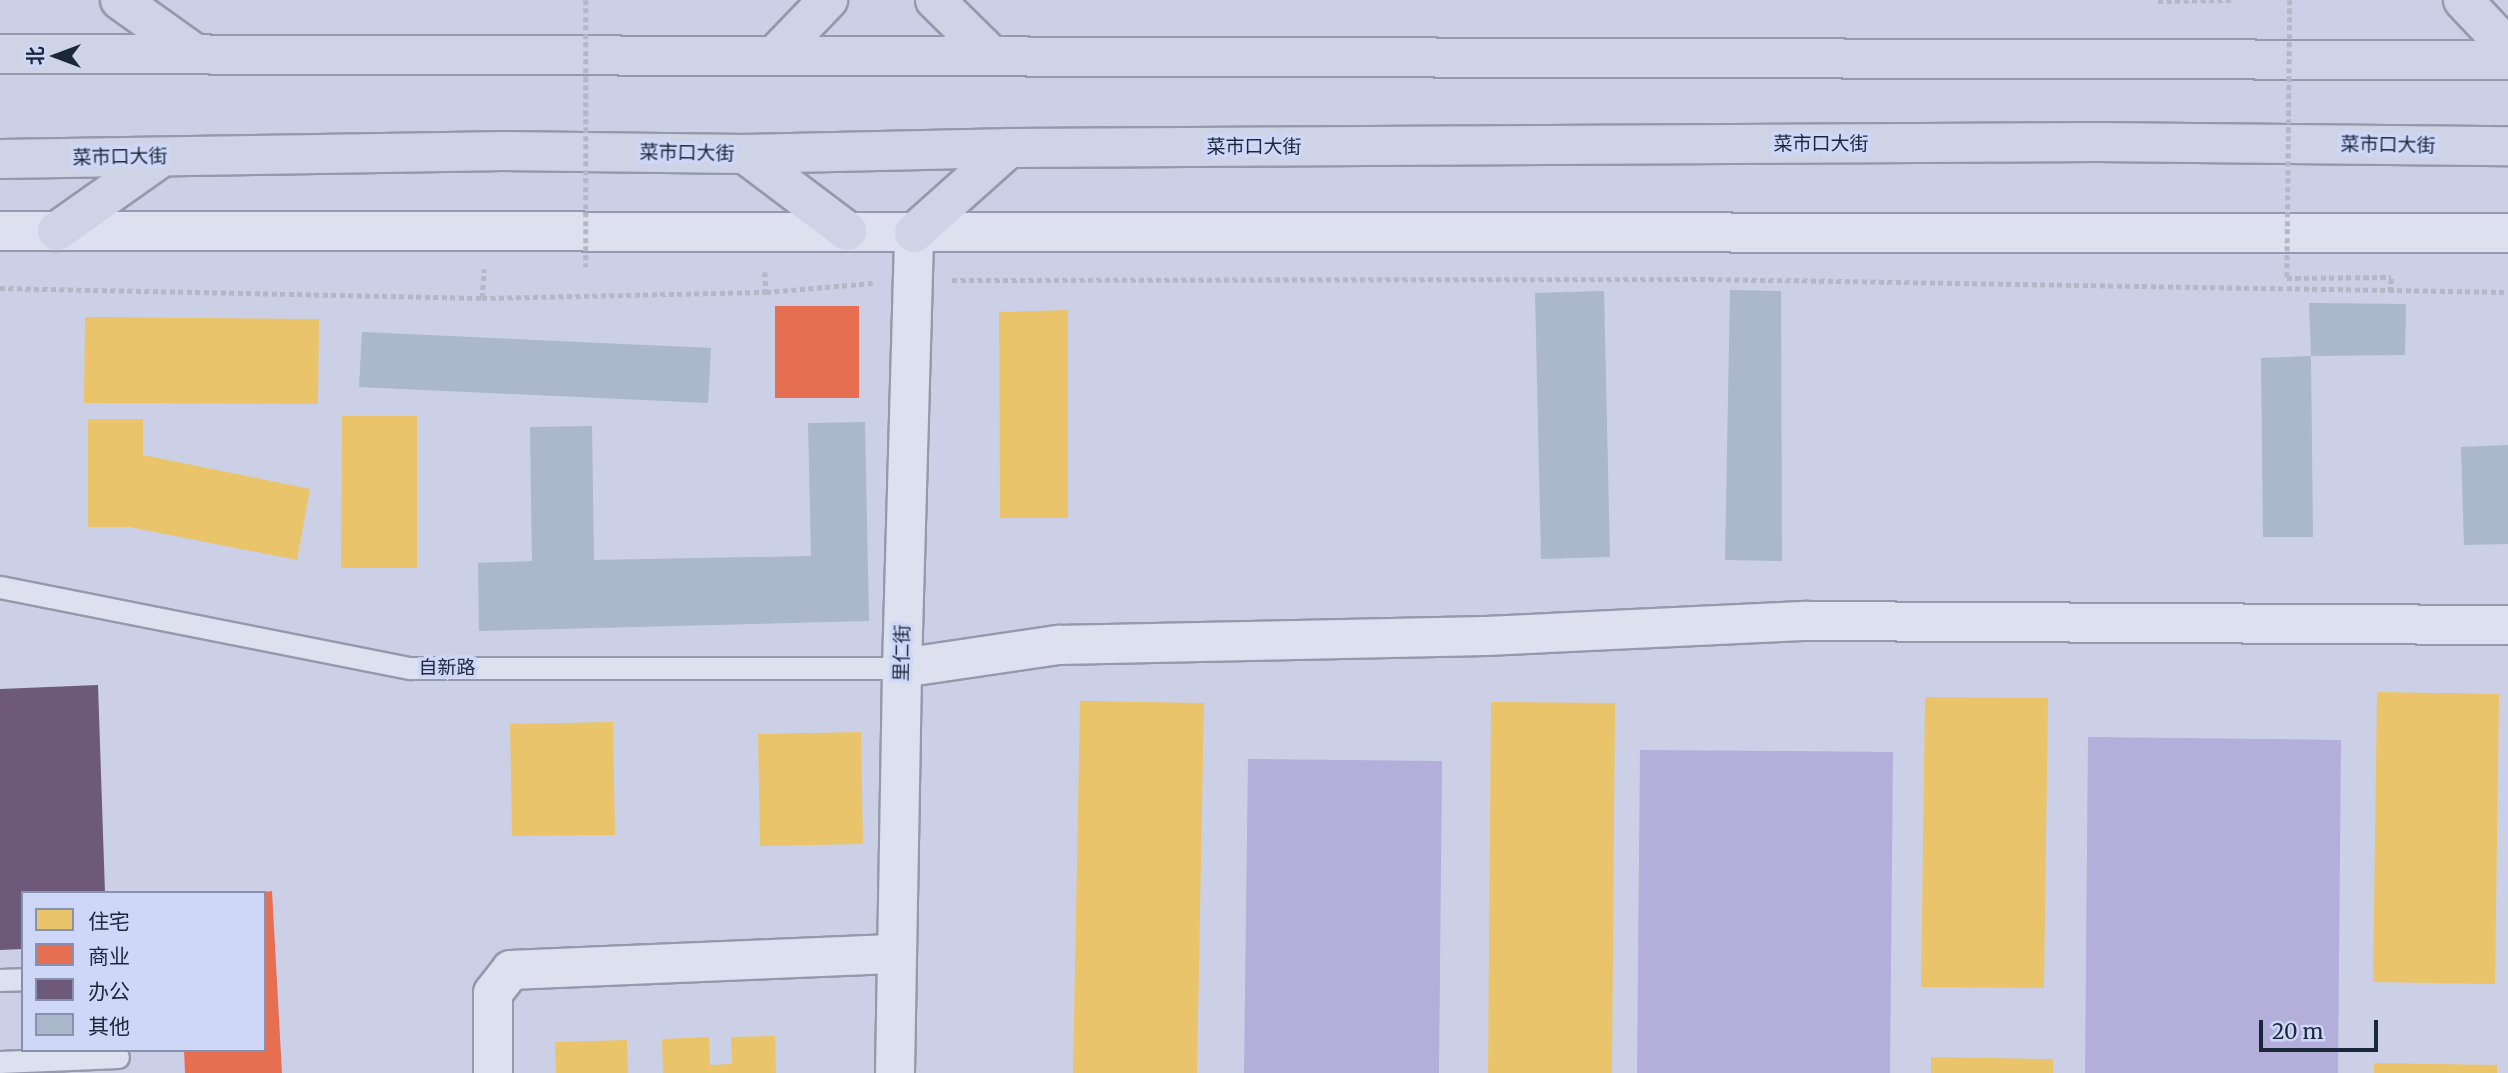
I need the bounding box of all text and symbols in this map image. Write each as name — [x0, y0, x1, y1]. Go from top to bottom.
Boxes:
north arrow — [21, 21, 91, 91]
text: 北 — [23, 47, 47, 66]
street label: 菜市口大街 — [1774, 133, 1868, 155]
street label: 菜市口大街 — [2340, 133, 2436, 157]
street label: 菜市口大街 — [1207, 136, 1301, 158]
street label: 菜市口大街 — [639, 141, 735, 165]
street label: 菜市口大街 — [72, 145, 168, 169]
street label: 里仁街 — [890, 624, 914, 682]
street label: 自新路 — [419, 657, 475, 679]
legend — [21, 891, 266, 1052]
text: 住宅 — [88, 908, 130, 935]
text: 商业 — [88, 943, 130, 970]
text: 办公 — [88, 978, 130, 1005]
scale bar — [2263, 1006, 2382, 1050]
text: 其他 — [88, 1013, 130, 1040]
text: 20 m — [2272, 1018, 2323, 1045]

